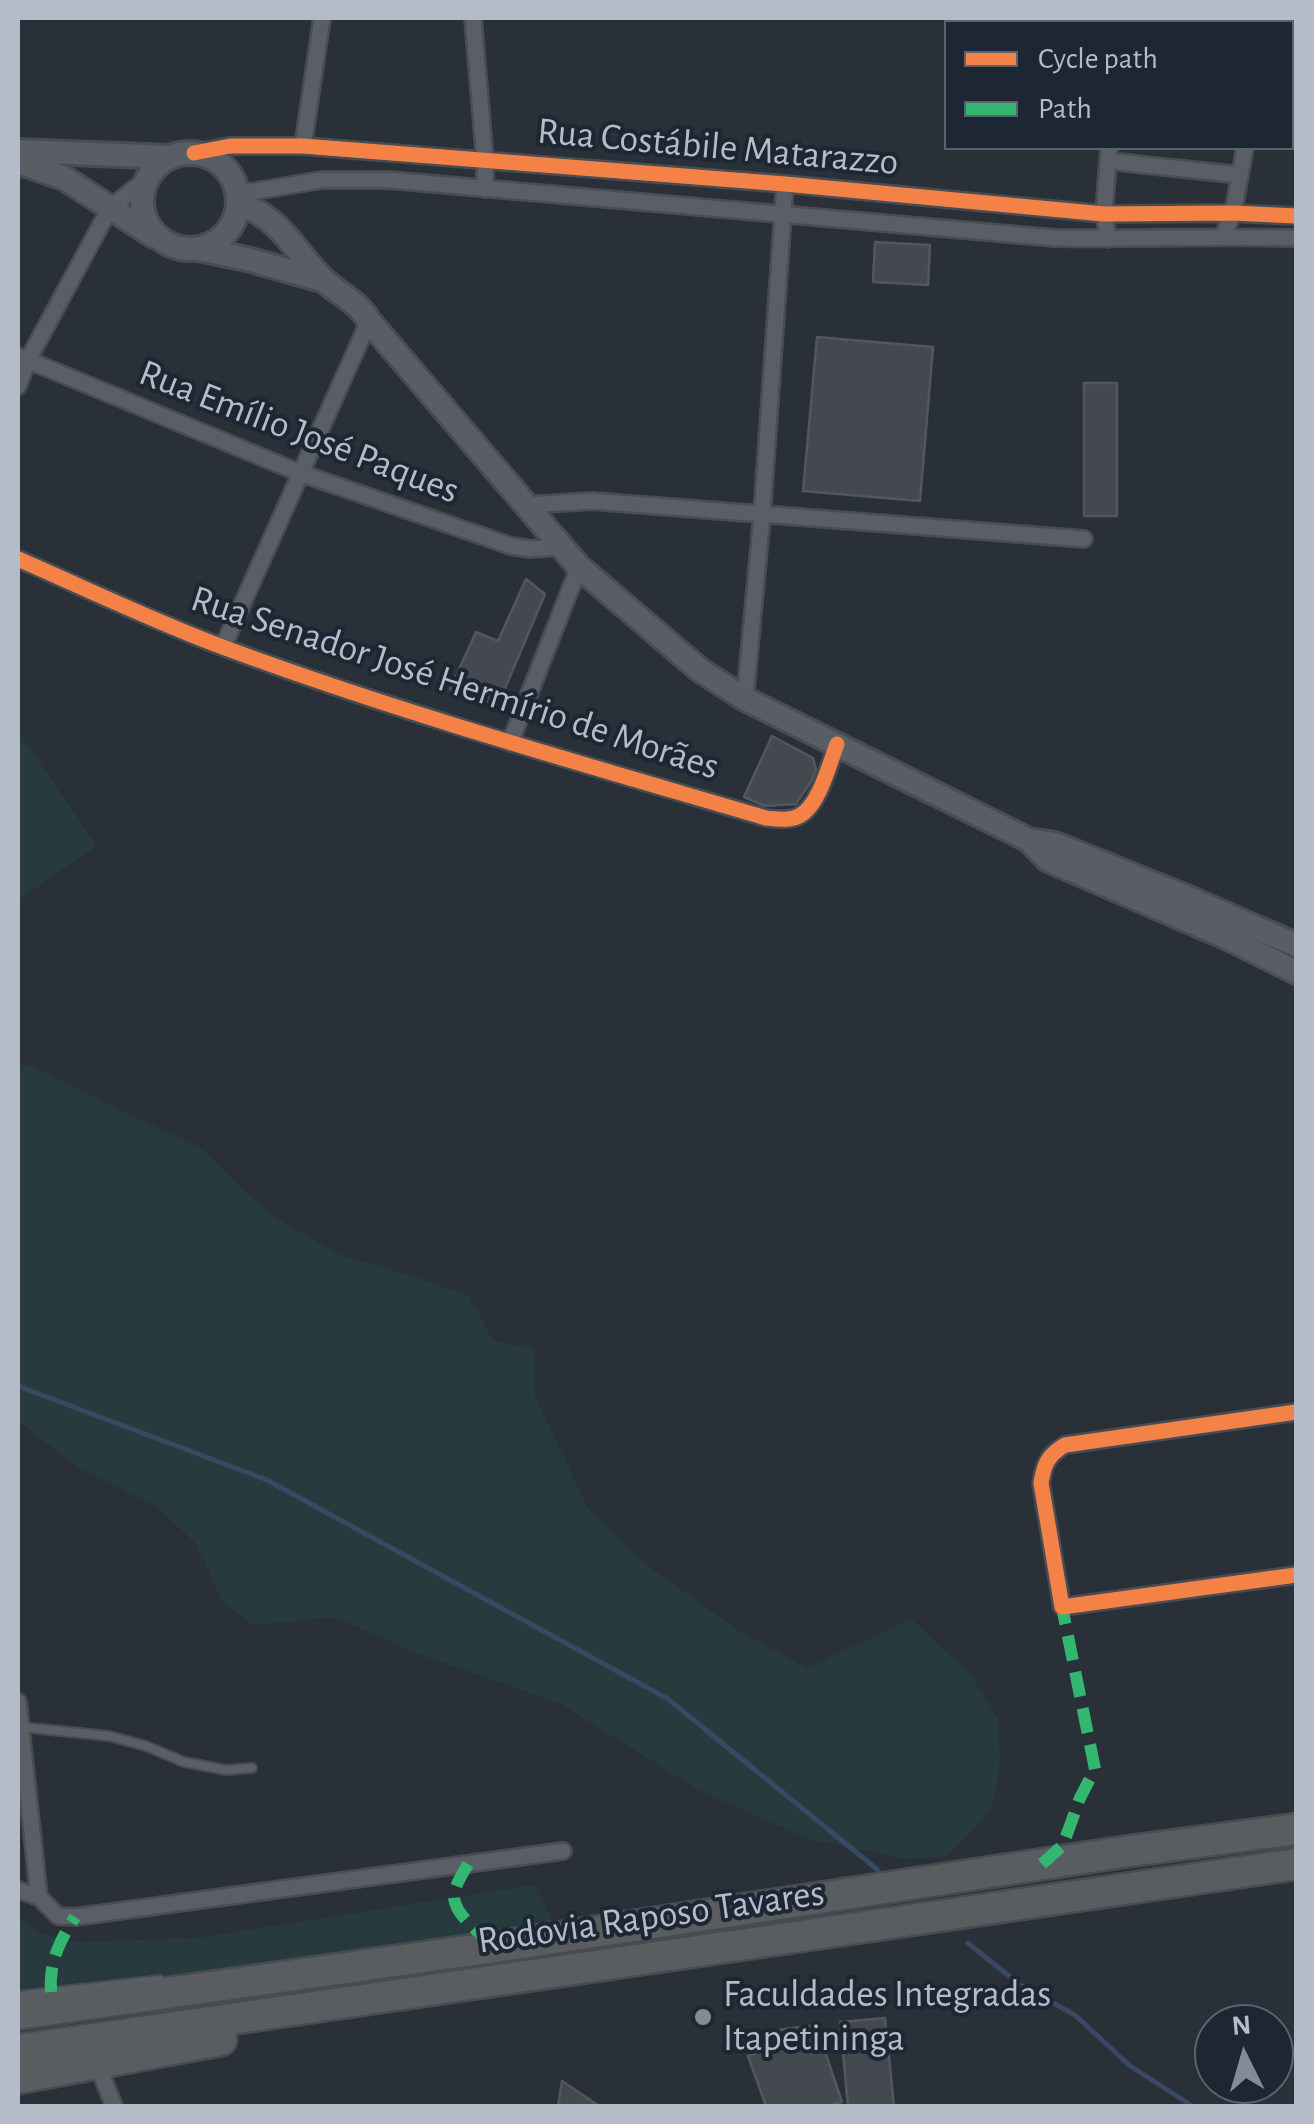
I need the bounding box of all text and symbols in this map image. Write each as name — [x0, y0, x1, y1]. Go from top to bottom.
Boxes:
legend — [944, 20, 1294, 150]
text: Cycle path — [1038, 44, 1158, 74]
text: Path — [1038, 94, 1092, 124]
street label: Rua Costábile Matarazzo — [536, 109, 900, 185]
street label: Rua Emílio José Paques — [133, 350, 465, 514]
street label: Rua Senador José Hermírio de Morães — [185, 576, 725, 790]
street label: Rodovia Raposo Tavares — [475, 1870, 827, 1964]
place label: Faculdades Integradas Itapetininga — [723, 1972, 1051, 2062]
north arrow — [1194, 2004, 1294, 2104]
marker: Faculdades Integradas Itapetininga — [692, 2006, 714, 2028]
text: N — [1231, 2011, 1252, 2041]

